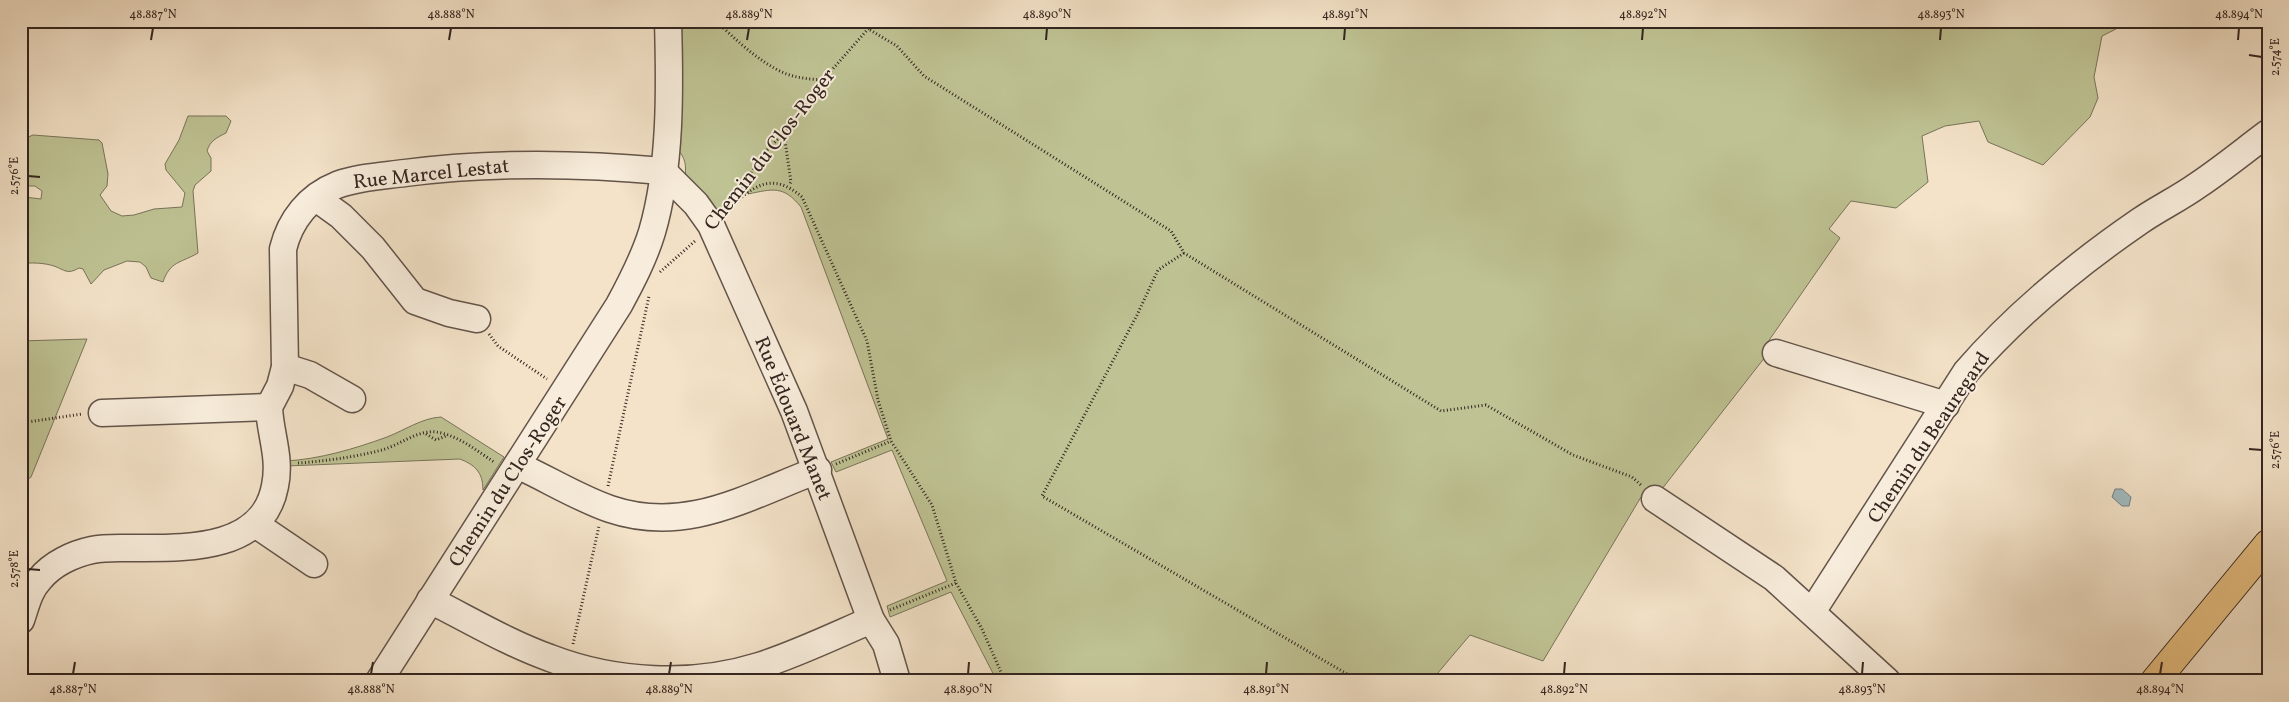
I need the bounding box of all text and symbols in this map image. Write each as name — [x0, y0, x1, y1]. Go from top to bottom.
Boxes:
text: 48.887°N — [129, 7, 177, 23]
text: 48.888°N — [427, 7, 475, 23]
text: 48.889°N — [725, 7, 773, 23]
text: 48.890°N — [1023, 7, 1071, 23]
text: 48.891°N — [1322, 7, 1368, 23]
text: 48.892°N — [1619, 7, 1667, 23]
text: 48.893°N — [1917, 7, 1965, 23]
text: 48.894°N — [2215, 7, 2263, 23]
text: 2.574°E — [2268, 38, 2284, 76]
street label: Chemin du Clos-Roger — [698, 63, 843, 237]
street label: Rue Marcel Lestat — [352, 153, 511, 197]
text: 2.576°E — [7, 157, 23, 195]
street label: Rue Édouard Manet — [747, 333, 838, 505]
street label: Chemin du Beauregard — [1862, 347, 1998, 529]
street label: Chemin du Clos-Roger — [443, 391, 575, 573]
text: 2.576°E — [2268, 431, 2284, 469]
text: 2.578°E — [7, 550, 23, 588]
text: 48.887°N — [49, 682, 97, 698]
text: 48.888°N — [347, 682, 395, 698]
text: 48.889°N — [645, 682, 693, 698]
text: 48.890°N — [944, 682, 992, 698]
text: 48.891°N — [1243, 682, 1289, 698]
text: 48.892°N — [1540, 682, 1588, 698]
text: 48.893°N — [1838, 682, 1886, 698]
text: 48.894°N — [2136, 682, 2184, 698]

